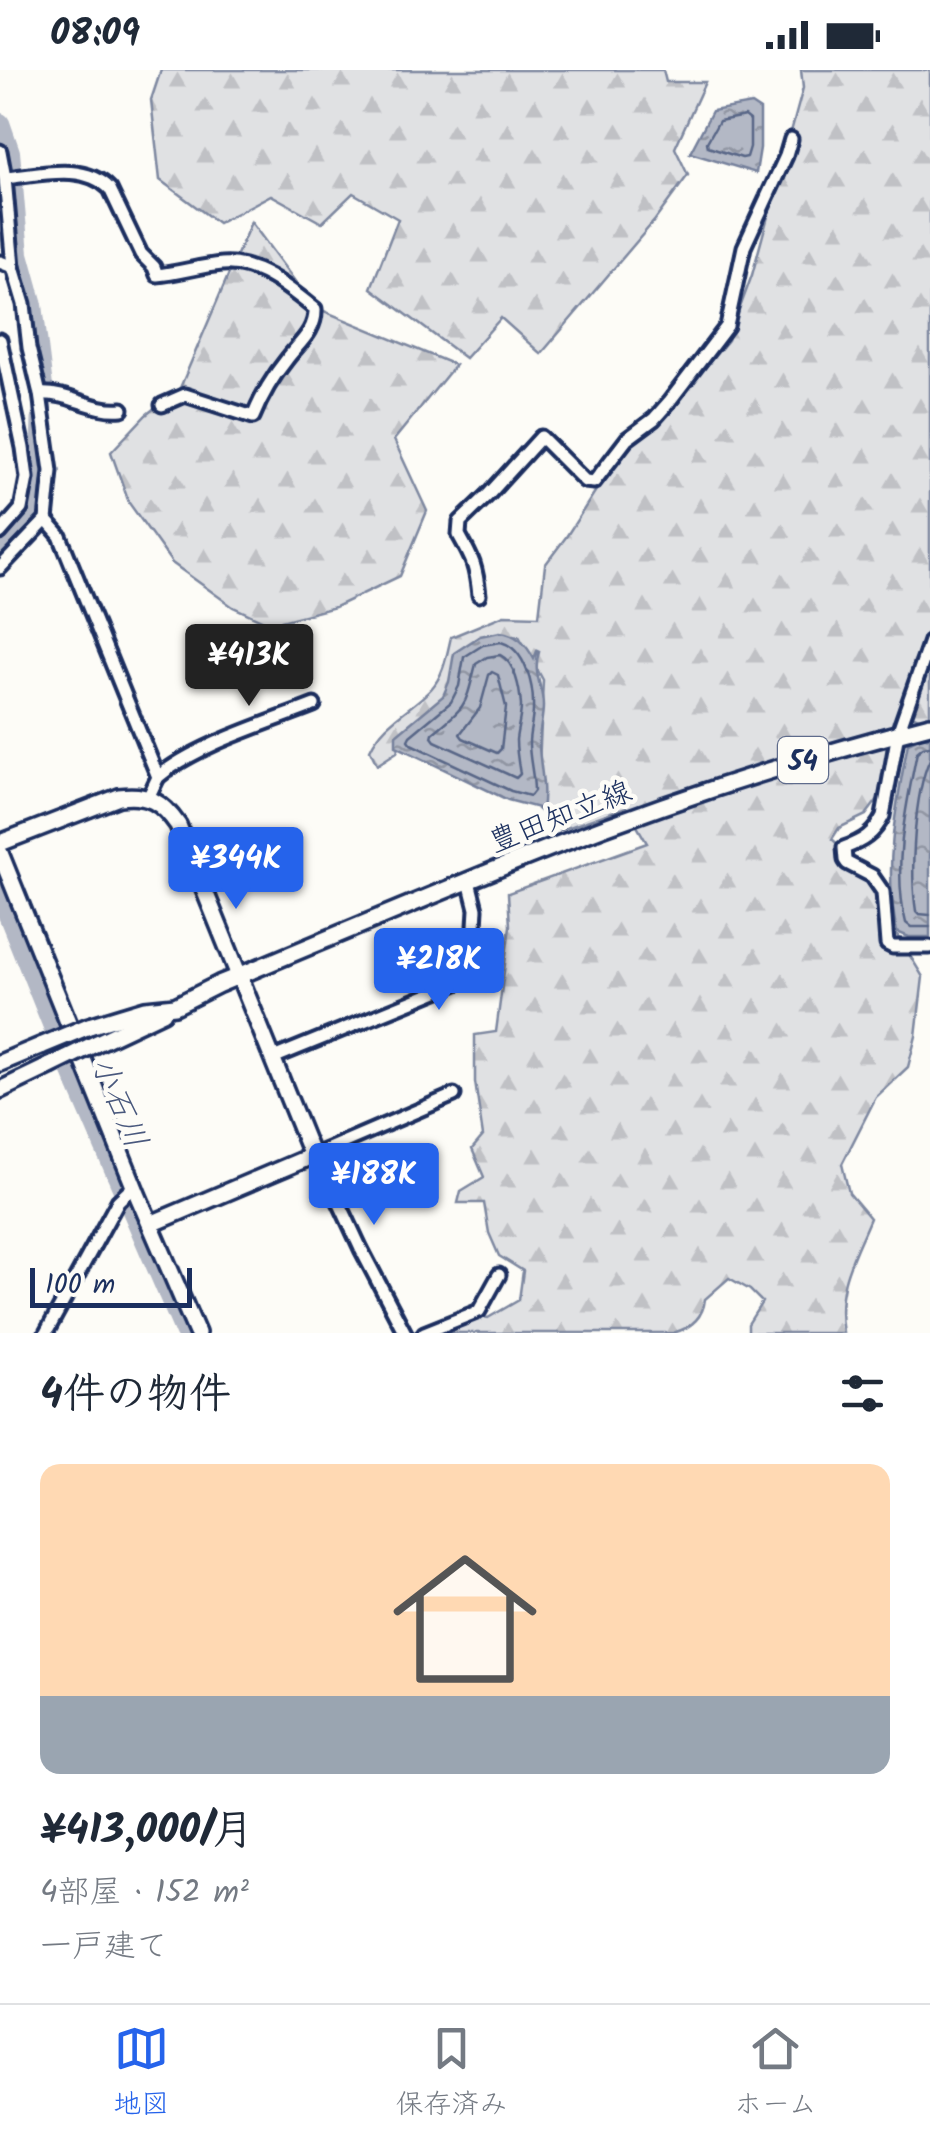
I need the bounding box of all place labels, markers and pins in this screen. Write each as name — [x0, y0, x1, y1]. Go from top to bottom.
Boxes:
pin: ¥413K — [179, 624, 319, 709]
pin: ¥344K — [166, 827, 306, 912]
pin: ¥218K — [369, 928, 509, 1013]
pin: ¥188K — [304, 1143, 444, 1228]

